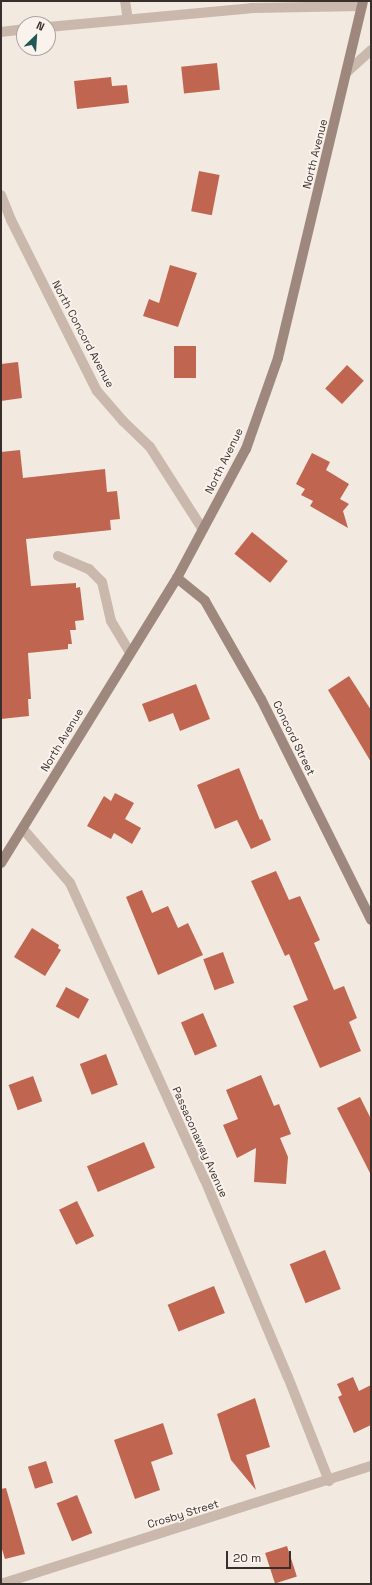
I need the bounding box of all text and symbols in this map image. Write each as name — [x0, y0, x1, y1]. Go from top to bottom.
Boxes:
north arrow — [16, 16, 56, 56]
text: N — [34, 18, 47, 34]
street label: North Avenue — [300, 118, 330, 190]
street label: North Concord Avenue — [49, 278, 117, 390]
street label: North Avenue — [202, 426, 246, 496]
street label: Concord Street — [270, 698, 318, 778]
street label: North Avenue — [38, 706, 86, 774]
street label: Passaconaway Avenue — [170, 1084, 230, 1200]
street label: Crosby Street — [146, 1497, 220, 1531]
scale bar — [228, 1543, 293, 1569]
text: 20 m — [233, 1550, 261, 1566]

